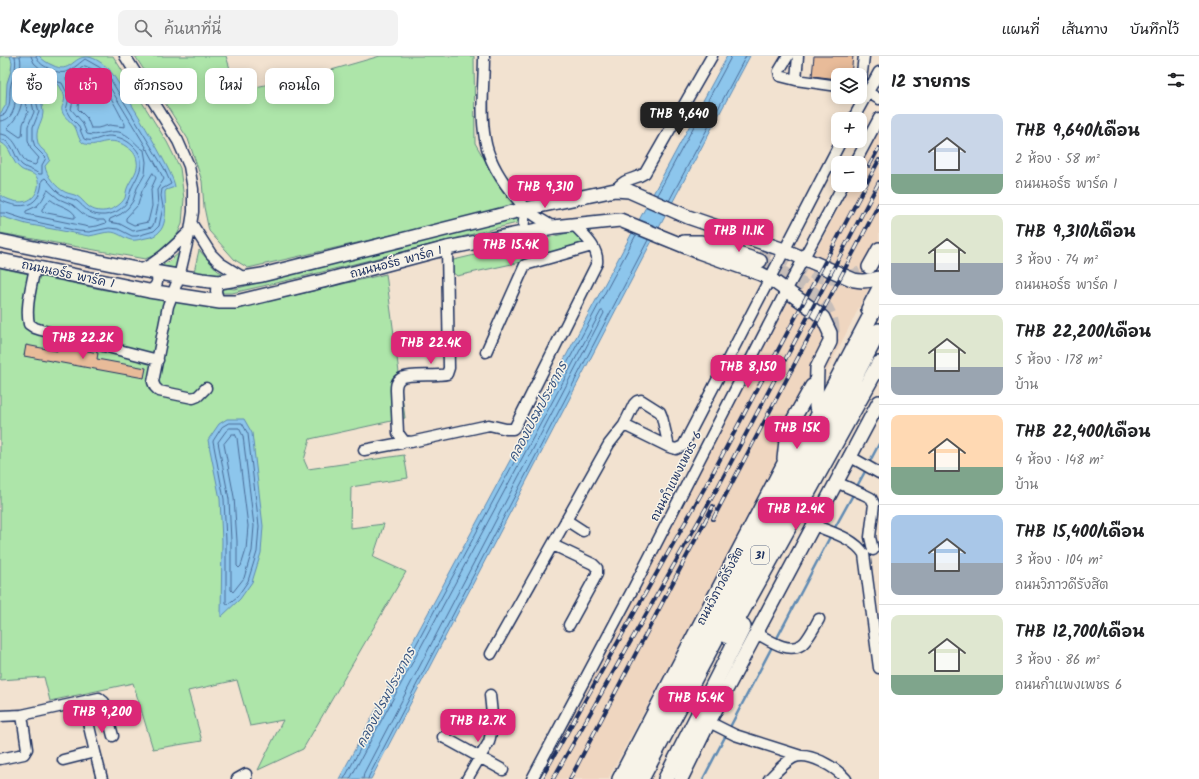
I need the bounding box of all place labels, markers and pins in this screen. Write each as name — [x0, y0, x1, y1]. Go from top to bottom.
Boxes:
pin: THB 9,640 — [633, 102, 725, 136]
pin: THB 9,310 — [499, 175, 591, 209]
pin: THB 11.1K — [693, 219, 785, 253]
pin: THB 15.4K — [465, 233, 557, 267]
pin: THB 22.2K — [37, 326, 129, 360]
pin: THB 22.4K — [385, 331, 477, 365]
pin: THB 8,150 — [702, 355, 794, 389]
pin: THB 15K — [760, 416, 834, 450]
pin: THB 12.4K — [750, 497, 842, 531]
pin: THB 15.4K — [650, 686, 742, 720]
pin: THB 9,200 — [56, 700, 148, 734]
pin: THB 12.7K — [432, 709, 524, 743]

